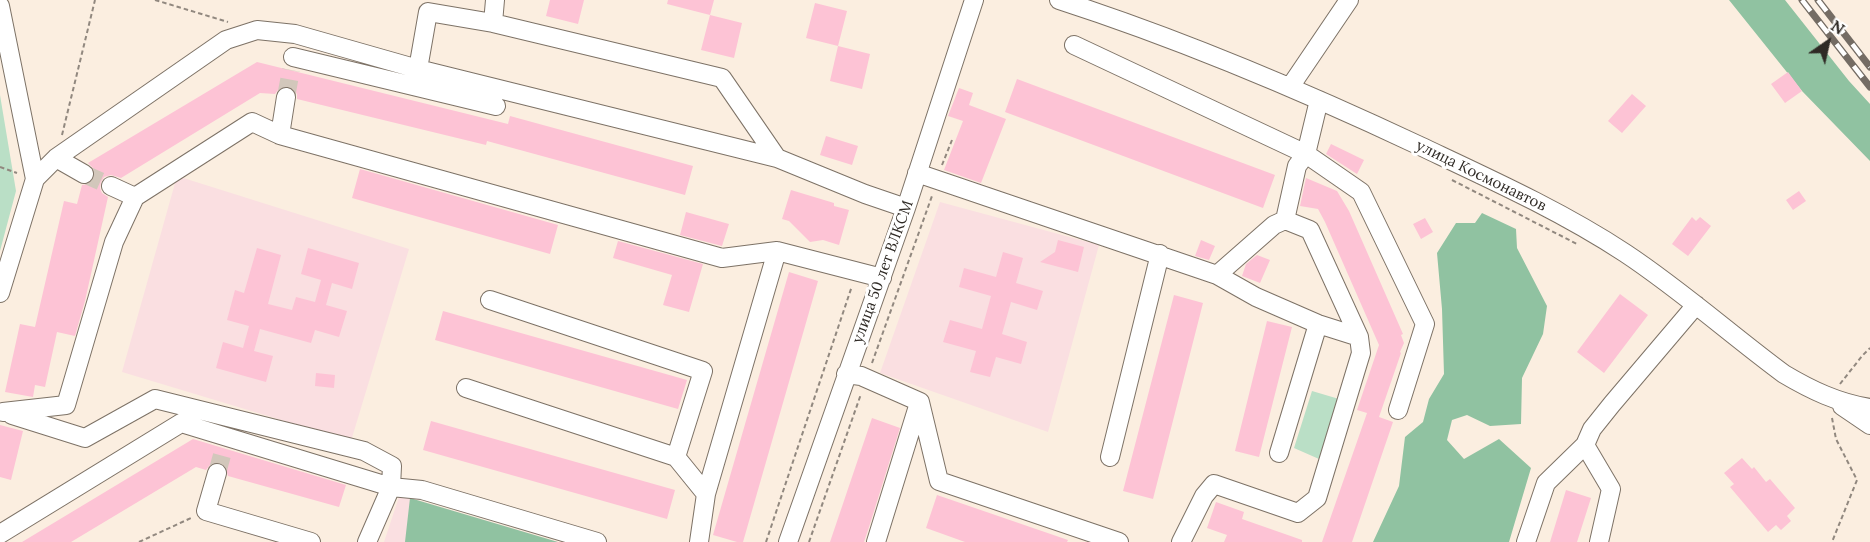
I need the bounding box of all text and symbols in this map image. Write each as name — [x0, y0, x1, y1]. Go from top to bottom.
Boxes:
north arrow — [1798, 12, 1858, 72]
text: N — [1827, 15, 1849, 39]
street label: улица Космонавтов — [1413, 137, 1549, 215]
street label: улица 50 лет ВЛКСМ — [849, 198, 917, 346]

